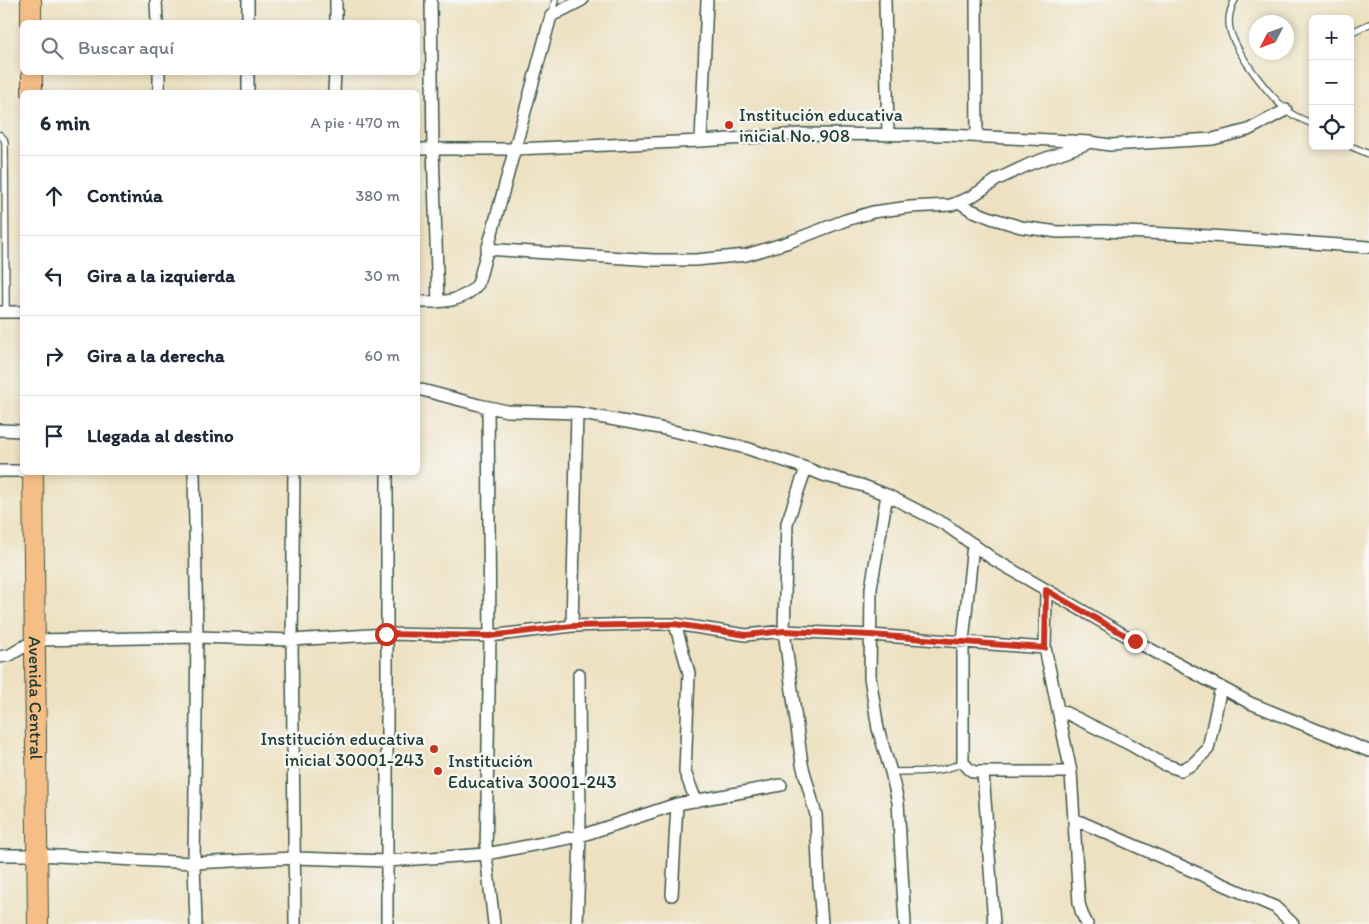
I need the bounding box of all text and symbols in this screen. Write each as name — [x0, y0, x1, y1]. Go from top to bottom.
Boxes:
north arrow — [1249, 15, 1294, 60]
map controls — [1309, 15, 1354, 150]
button: + — [1309, 15, 1354, 60]
search box — [20, 20, 420, 75]
icon: search — [38, 34, 66, 62]
text: Buscar aquí — [78, 36, 174, 59]
button: − — [1309, 60, 1354, 105]
place label: Institución educativa inicial No. 908 — [739, 104, 903, 147]
button: locate — [1309, 105, 1354, 150]
text: 6 min — [40, 110, 90, 135]
text: A pie · 470 m — [310, 113, 400, 132]
marker: Institución educativa inicial No. 908 — [723, 119, 735, 131]
icon: ahead — [40, 182, 68, 210]
text: Continúa — [87, 184, 163, 207]
text: 380 m — [356, 186, 400, 205]
icon: left — [40, 262, 68, 290]
text: Gira a la izquierda — [87, 264, 235, 287]
text: 30 m — [364, 266, 400, 285]
icon: right — [40, 342, 68, 370]
text: Gira a la derecha — [87, 344, 225, 367]
text: 60 m — [365, 346, 400, 365]
icon: arrive — [40, 422, 68, 450]
text: Llegada al destino — [87, 424, 234, 447]
route start — [375, 623, 398, 646]
route end — [1124, 630, 1147, 653]
street label: Avenida Central — [24, 636, 47, 760]
place label: Institución educativa inicial 30001-243 — [260, 728, 424, 771]
marker: Institución educativa inicial 30001-243 — [428, 743, 440, 755]
place label: Institución Educativa 30001-243 — [448, 750, 617, 793]
marker: Institución Educativa 30001-243 — [432, 765, 444, 777]

